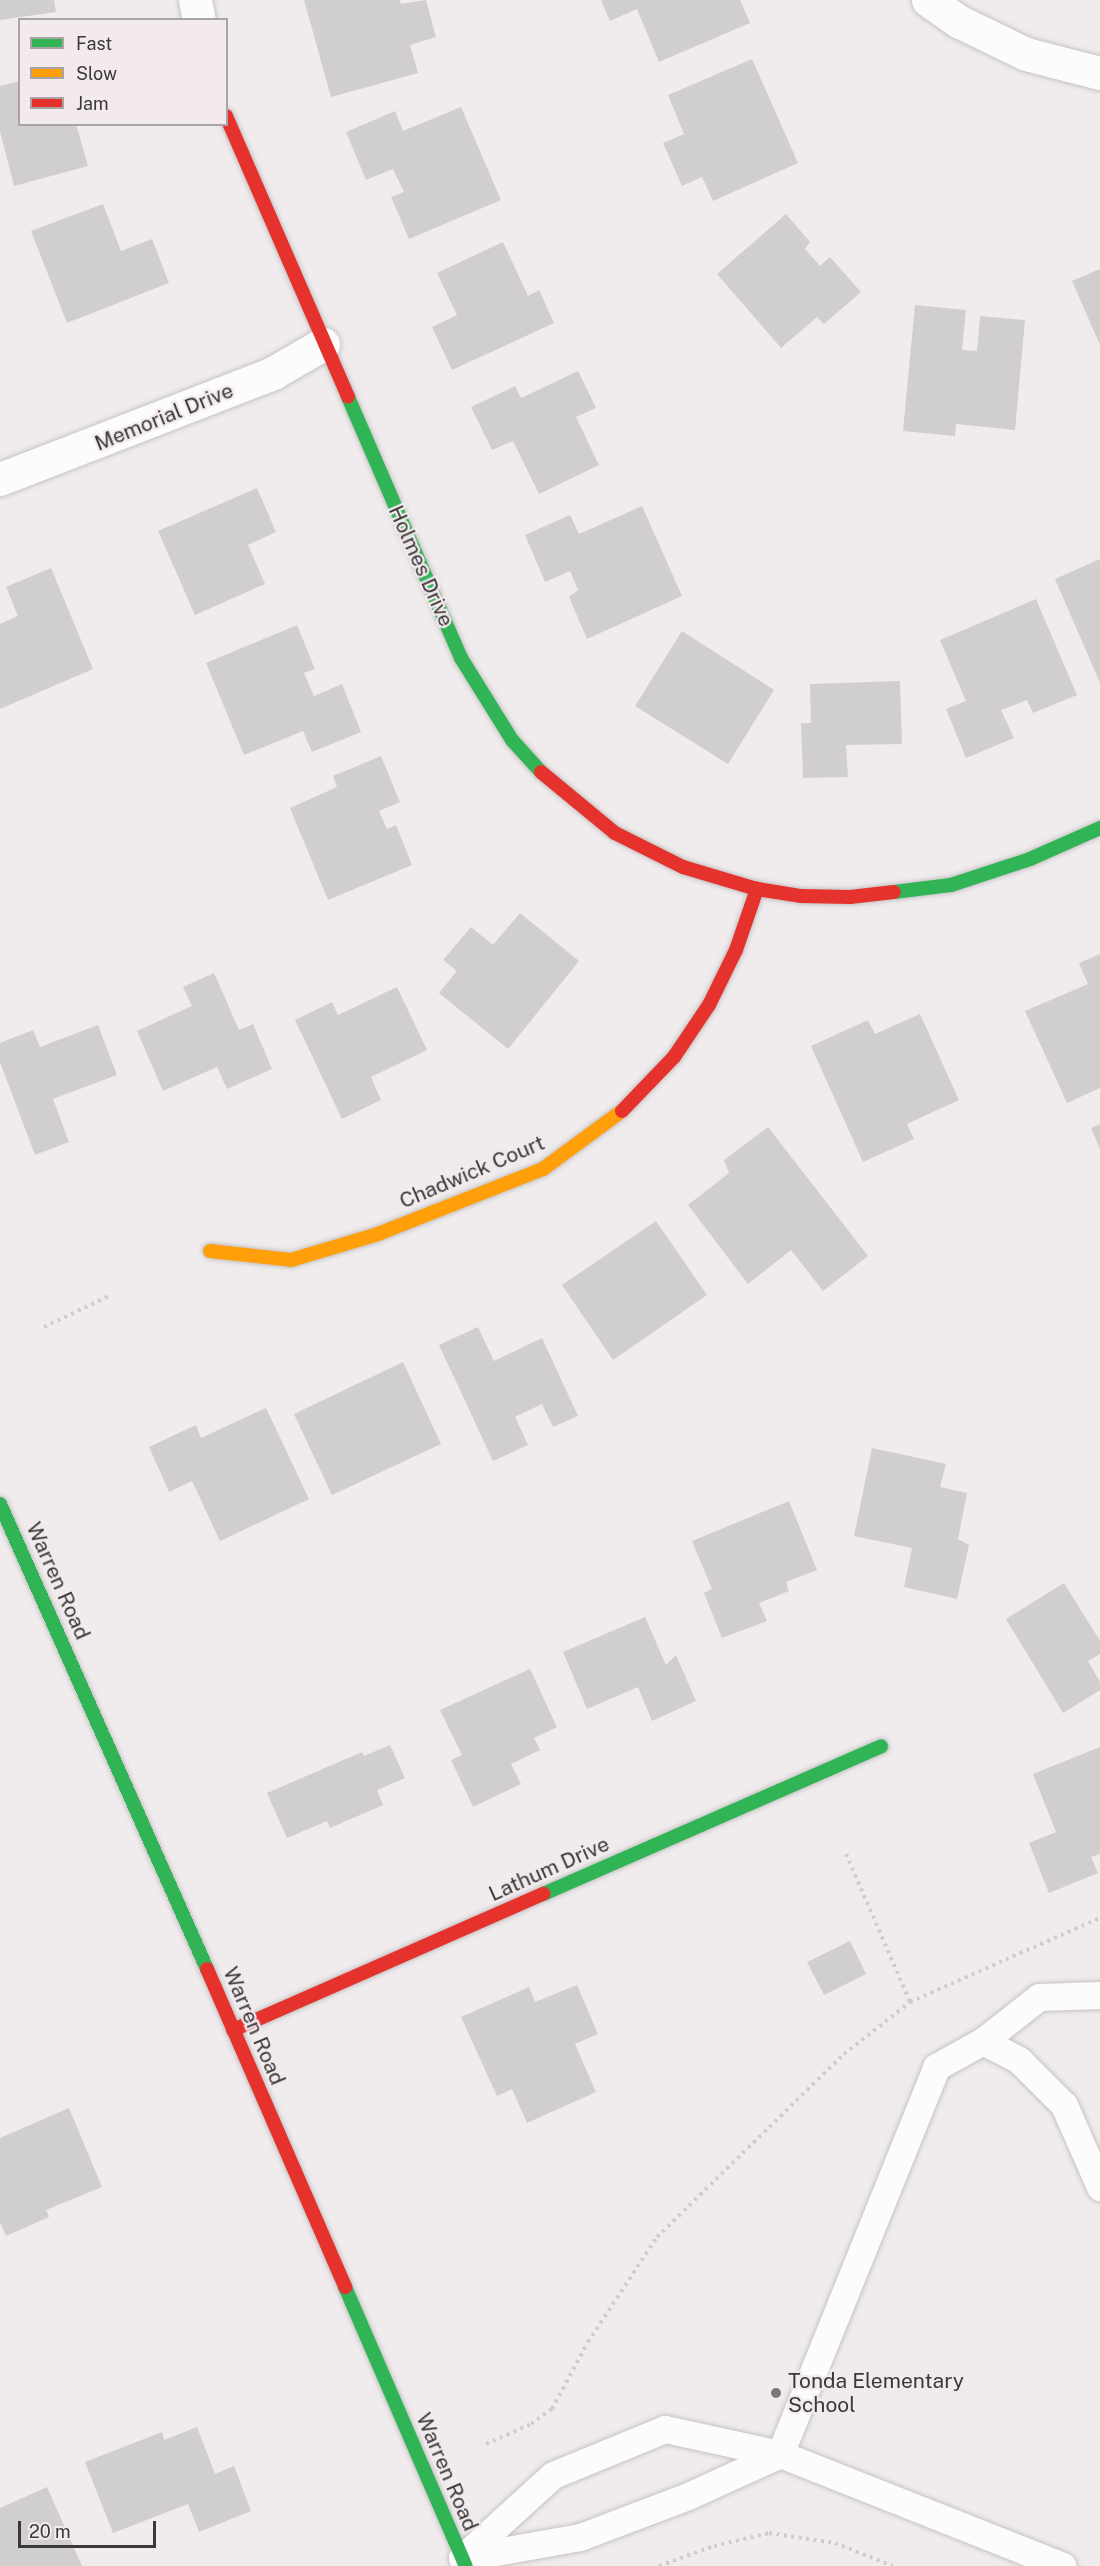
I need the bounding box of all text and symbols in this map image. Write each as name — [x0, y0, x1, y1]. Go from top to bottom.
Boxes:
legend — [18, 18, 228, 126]
text: Fast — [76, 33, 112, 54]
text: Slow — [76, 63, 117, 84]
text: Jam — [76, 93, 109, 114]
street label: Memorial Drive — [91, 378, 237, 456]
street label: Holmes Drive — [383, 501, 459, 631]
street label: Chadwick Court — [396, 1130, 548, 1214]
street label: Warren Road — [21, 1518, 95, 1644]
street label: Lathum Drive — [485, 1831, 613, 1907]
street label: Warren Road — [218, 1963, 290, 2089]
place label: Tonda Elementary School — [788, 2368, 964, 2418]
marker: Tonda Elementary School — [769, 2386, 783, 2400]
street label: Warren Road — [411, 2409, 483, 2535]
scale bar — [21, 2509, 159, 2547]
text: 20 m — [29, 2521, 71, 2542]

